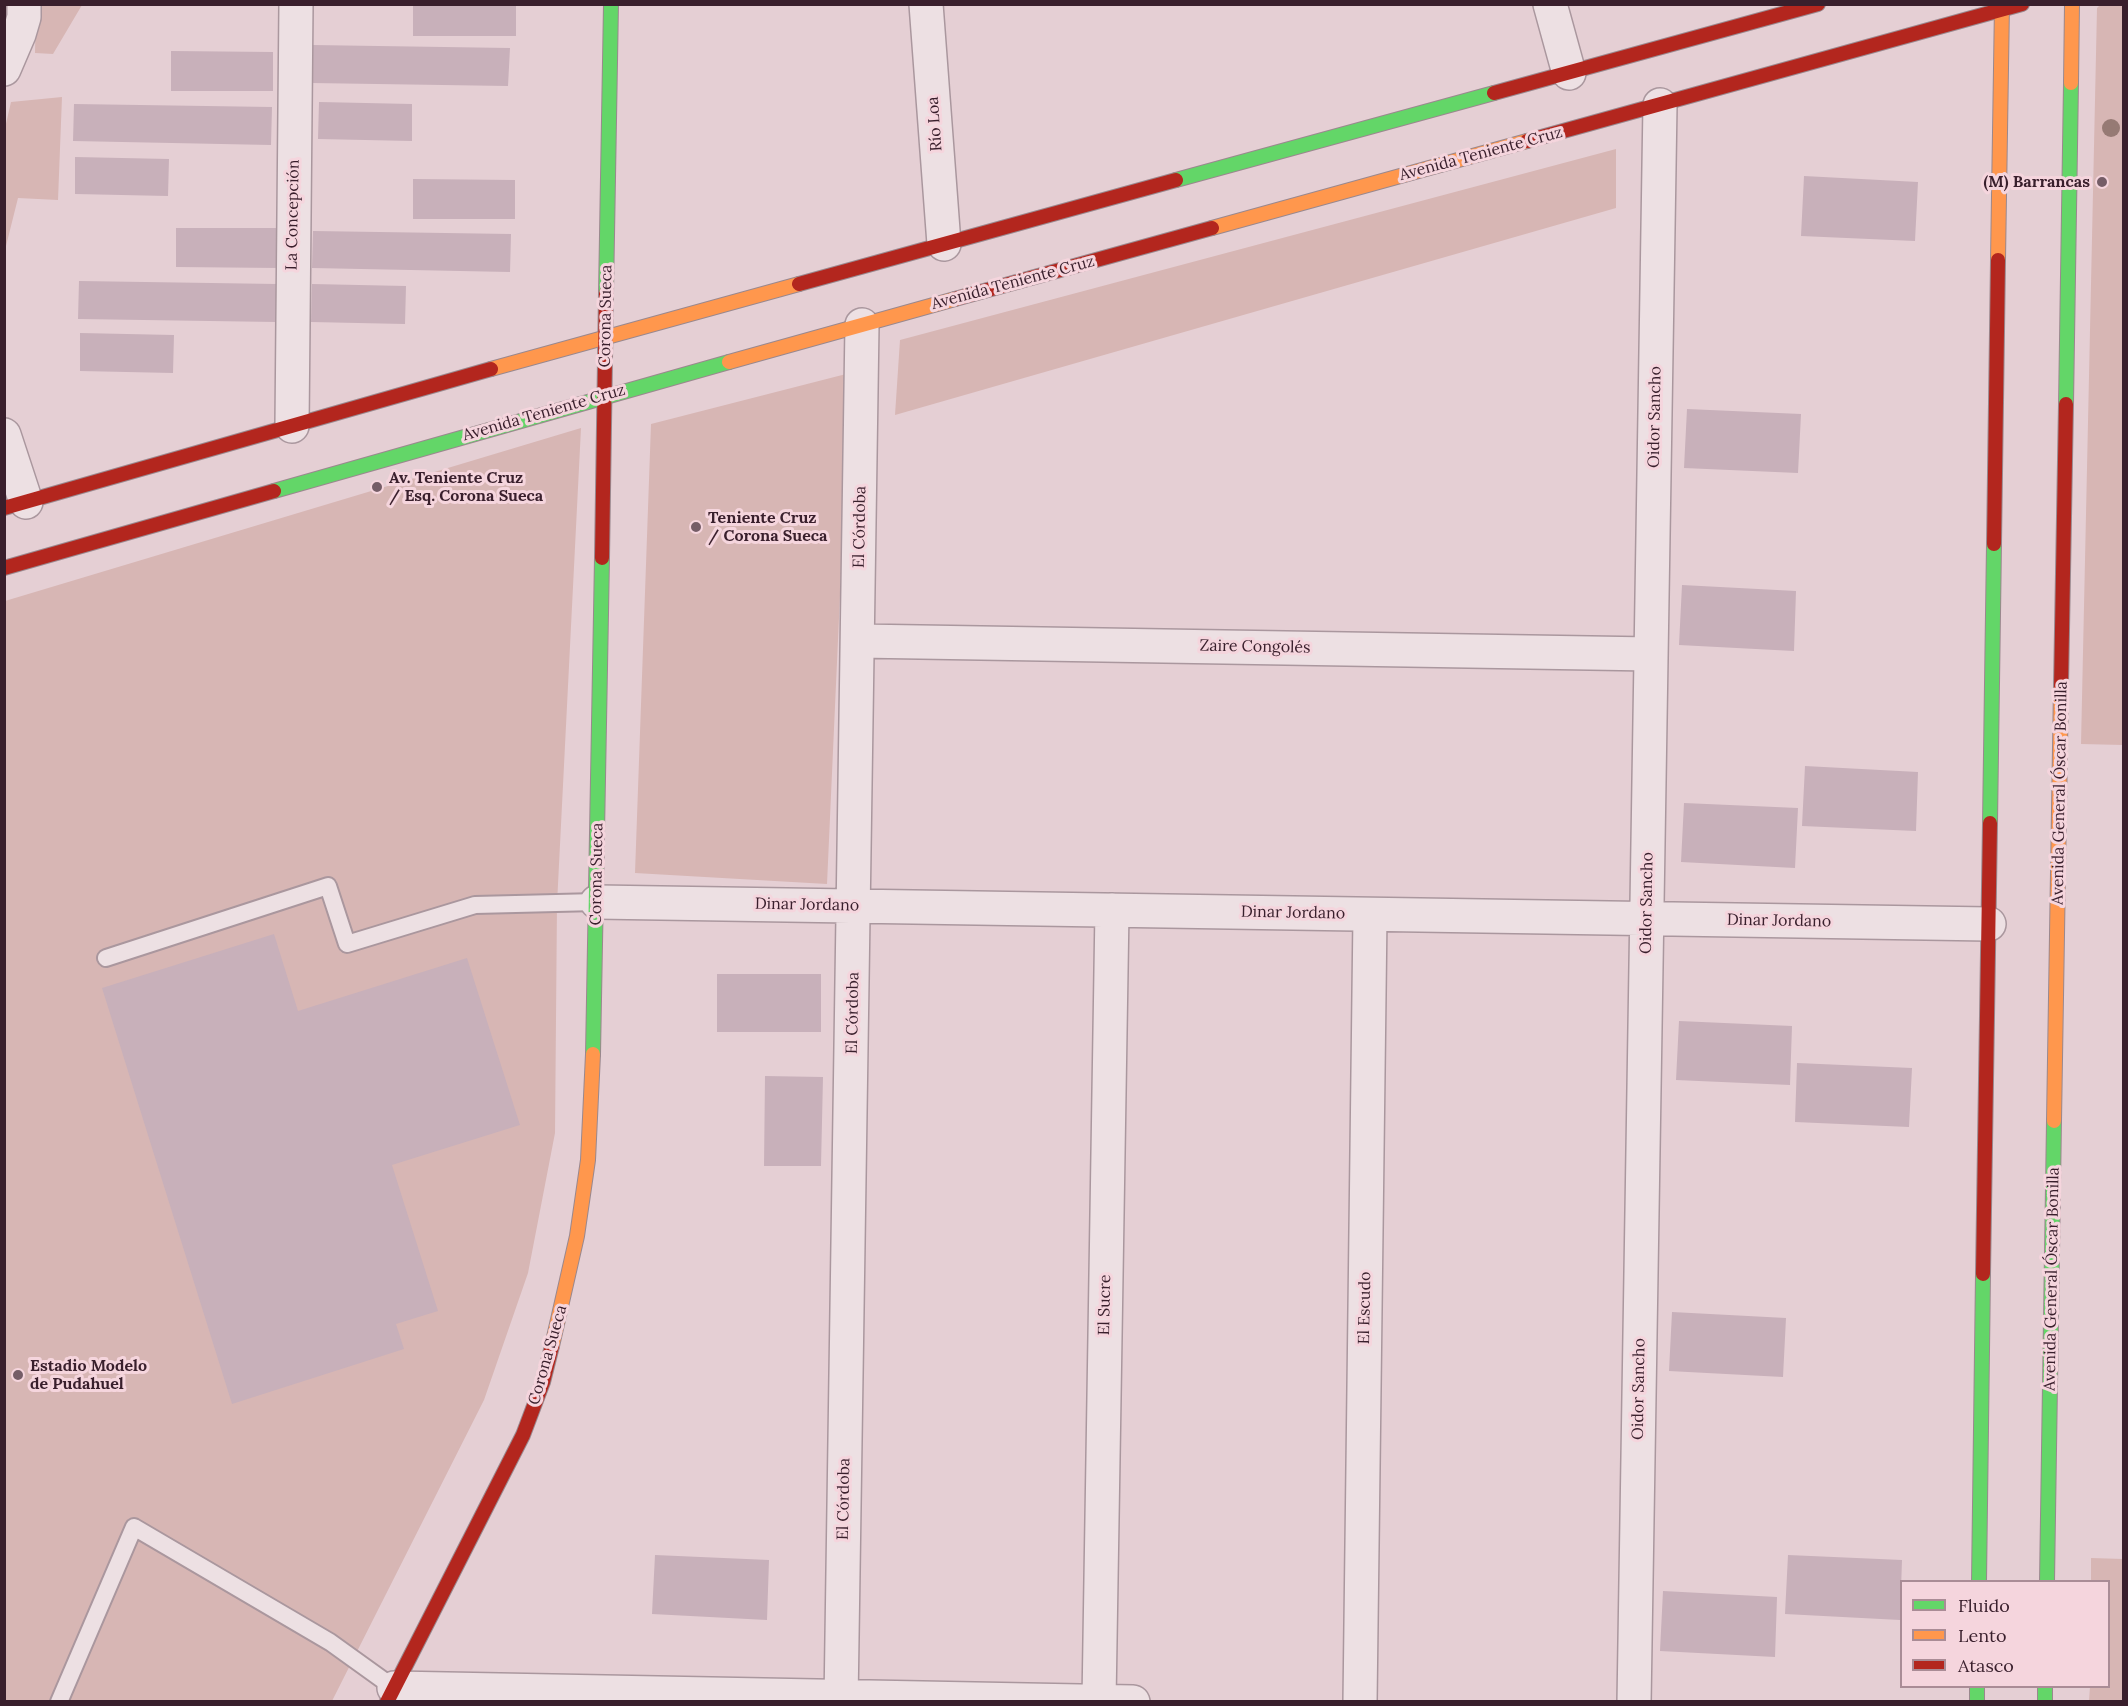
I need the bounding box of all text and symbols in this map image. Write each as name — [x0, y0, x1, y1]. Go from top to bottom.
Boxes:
street label: Río Loa — [924, 96, 946, 152]
street label: Avenida Teniente Cruz — [1397, 123, 1565, 185]
street label: La Concepción — [282, 159, 304, 271]
place label: (M) Barrancas — [1984, 172, 2090, 192]
marker: (M) Barrancas — [2095, 175, 2109, 189]
street label: Avenida Teniente Cruz — [929, 252, 1097, 314]
street label: Corona Sueca — [596, 264, 616, 368]
street label: Oidor Sancho — [1645, 366, 1665, 468]
street label: Avenida Teniente Cruz — [461, 381, 627, 445]
place label: Av. Teniente Cruz / Esq. Corona Sueca — [389, 468, 543, 506]
marker: Av. Teniente Cruz / Esq. Corona Sueca — [370, 480, 384, 494]
street label: El Córdoba — [850, 486, 870, 568]
place label: Teniente Cruz / Corona Sueca — [708, 508, 827, 546]
marker: Teniente Cruz / Corona Sueca — [689, 520, 703, 534]
street label: Zaire Congolés — [1199, 636, 1311, 658]
street label: Avenida General Óscar Bonilla — [2048, 681, 2072, 905]
street label: Corona Sueca — [587, 822, 607, 926]
street label: Oidor Sancho — [1637, 852, 1657, 954]
street label: Dinar Jordano — [755, 894, 859, 916]
street label: Dinar Jordano — [1241, 902, 1345, 924]
street label: Dinar Jordano — [1727, 910, 1831, 932]
street label: El Córdoba — [843, 972, 863, 1054]
street label: Avenida General Óscar Bonilla — [2040, 1167, 2064, 1391]
street label: El Escudo — [1355, 1271, 1375, 1345]
street label: El Sucre — [1095, 1274, 1115, 1336]
street label: Corona Sueca — [525, 1303, 571, 1407]
street label: Oidor Sancho — [1629, 1338, 1649, 1440]
place label: Estadio Modelo de Pudahuel — [30, 1356, 147, 1394]
marker: Estadio Modelo de Pudahuel — [11, 1368, 25, 1382]
street label: El Córdoba — [834, 1458, 854, 1540]
legend — [1900, 1580, 2110, 1688]
text: Fluido — [1958, 1594, 2010, 1617]
text: Lento — [1958, 1624, 2006, 1647]
text: Atasco — [1958, 1654, 2014, 1677]

